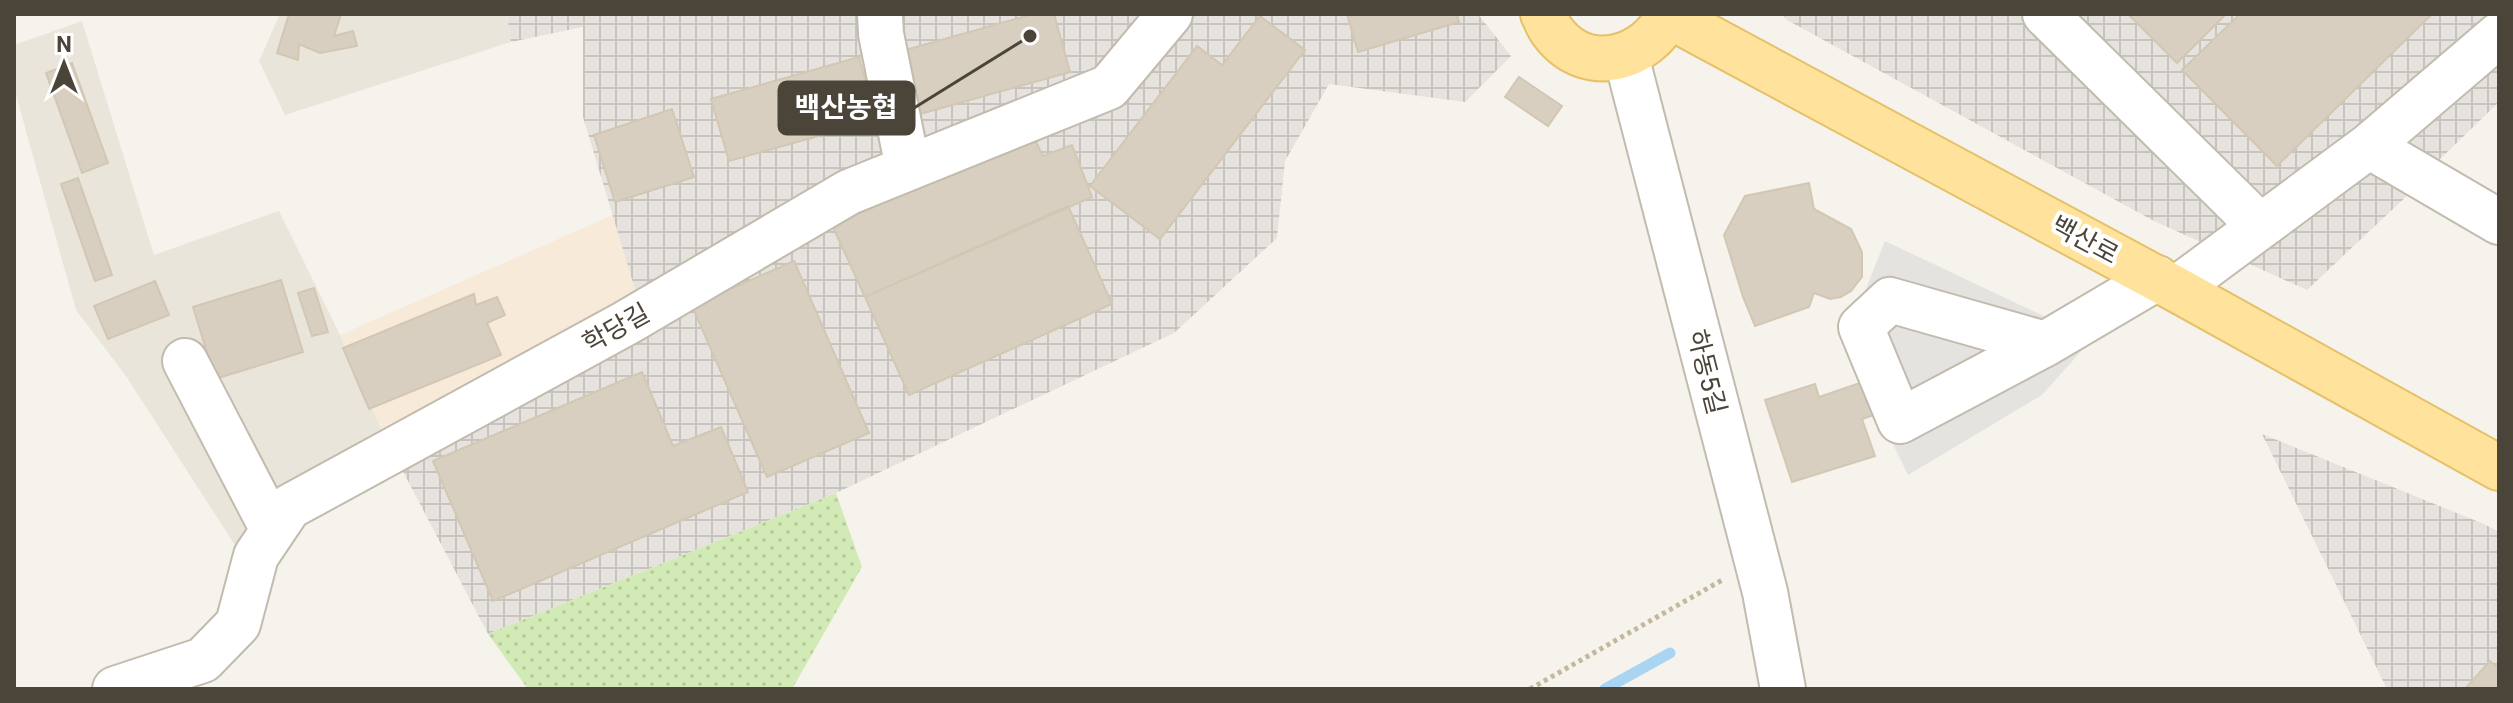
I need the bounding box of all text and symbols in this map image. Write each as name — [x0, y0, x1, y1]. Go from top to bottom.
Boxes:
north arrow — [24, 24, 104, 104]
text: N — [56, 32, 72, 57]
callout: 백산농협 — [779, 82, 914, 134]
text: 백산농협 — [794, 91, 898, 124]
street label: 백산로 — [2046, 210, 2124, 270]
street label: 학당길 — [577, 297, 655, 359]
street label: 하동5길 — [1682, 326, 1732, 418]

